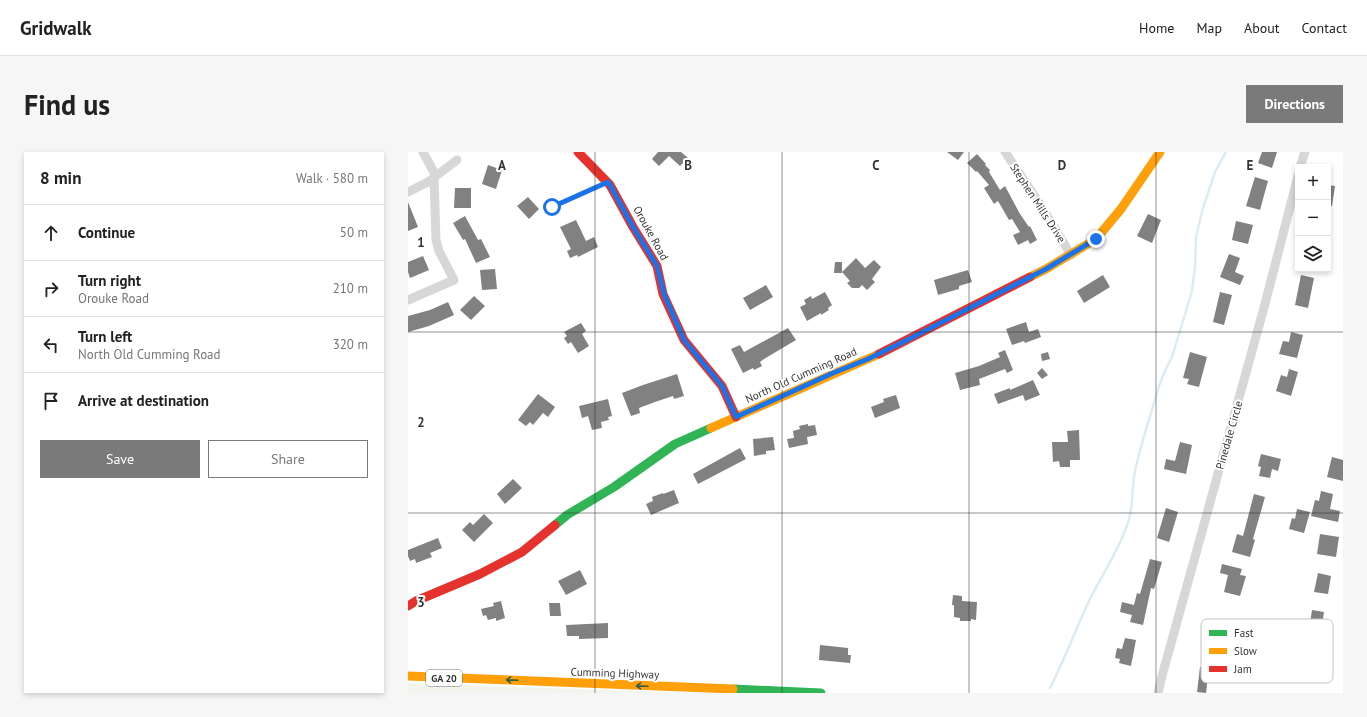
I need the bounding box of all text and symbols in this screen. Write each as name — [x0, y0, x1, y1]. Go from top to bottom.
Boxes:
text: Gridwalk — [20, 16, 92, 40]
text: Home — [1139, 19, 1174, 37]
text: Map — [1196, 19, 1222, 37]
text: About — [1244, 19, 1280, 37]
text: Contact — [1302, 19, 1347, 37]
button: Directions — [1246, 85, 1343, 123]
text: Find us — [24, 86, 110, 123]
text: A — [498, 157, 506, 174]
text: B — [684, 157, 692, 174]
text: C — [872, 157, 880, 174]
text: E — [1247, 157, 1254, 174]
street label: Stephen Mills Drive — [1007, 161, 1069, 245]
map controls — [1295, 164, 1331, 272]
button: + — [1295, 164, 1331, 200]
text: 8 min — [40, 167, 81, 189]
text: Walk · 580 m — [296, 170, 368, 187]
route start — [543, 198, 561, 216]
button: − — [1295, 200, 1331, 236]
street label: Orouke Road — [630, 203, 672, 263]
icon: ahead — [40, 222, 62, 244]
text: Continue — [78, 223, 135, 242]
text: 50 m — [340, 224, 368, 241]
route end — [1087, 230, 1105, 248]
text: 1 — [417, 234, 425, 251]
button: layers — [1295, 236, 1331, 272]
text: Turn right — [78, 271, 141, 290]
icon: right — [40, 278, 62, 300]
text: 210 m — [333, 280, 368, 297]
text: Orouke Road — [78, 290, 149, 307]
text: Turn left — [78, 327, 132, 346]
icon: left — [40, 334, 62, 356]
text: 320 m — [333, 336, 368, 353]
street label: North Old Cumming Road — [743, 344, 859, 406]
text: North Old Cumming Road — [78, 346, 221, 363]
icon: arrive — [40, 390, 62, 412]
text: Arrive at destination — [78, 391, 209, 410]
street label: Pinedale Circle — [1213, 399, 1246, 471]
text: 2 — [417, 414, 425, 431]
button: Save — [40, 440, 200, 478]
button: Share — [208, 440, 368, 478]
text: 3 — [417, 594, 425, 611]
legend — [1201, 619, 1333, 683]
text: Fast — [1234, 626, 1254, 640]
text: Slow — [1234, 644, 1257, 658]
text: Jam — [1233, 662, 1252, 676]
street label: Cumming Highway — [570, 664, 660, 682]
road number: GA 20 — [426, 670, 462, 686]
one-way arrow — [506, 677, 519, 684]
one-way arrow — [636, 682, 649, 689]

